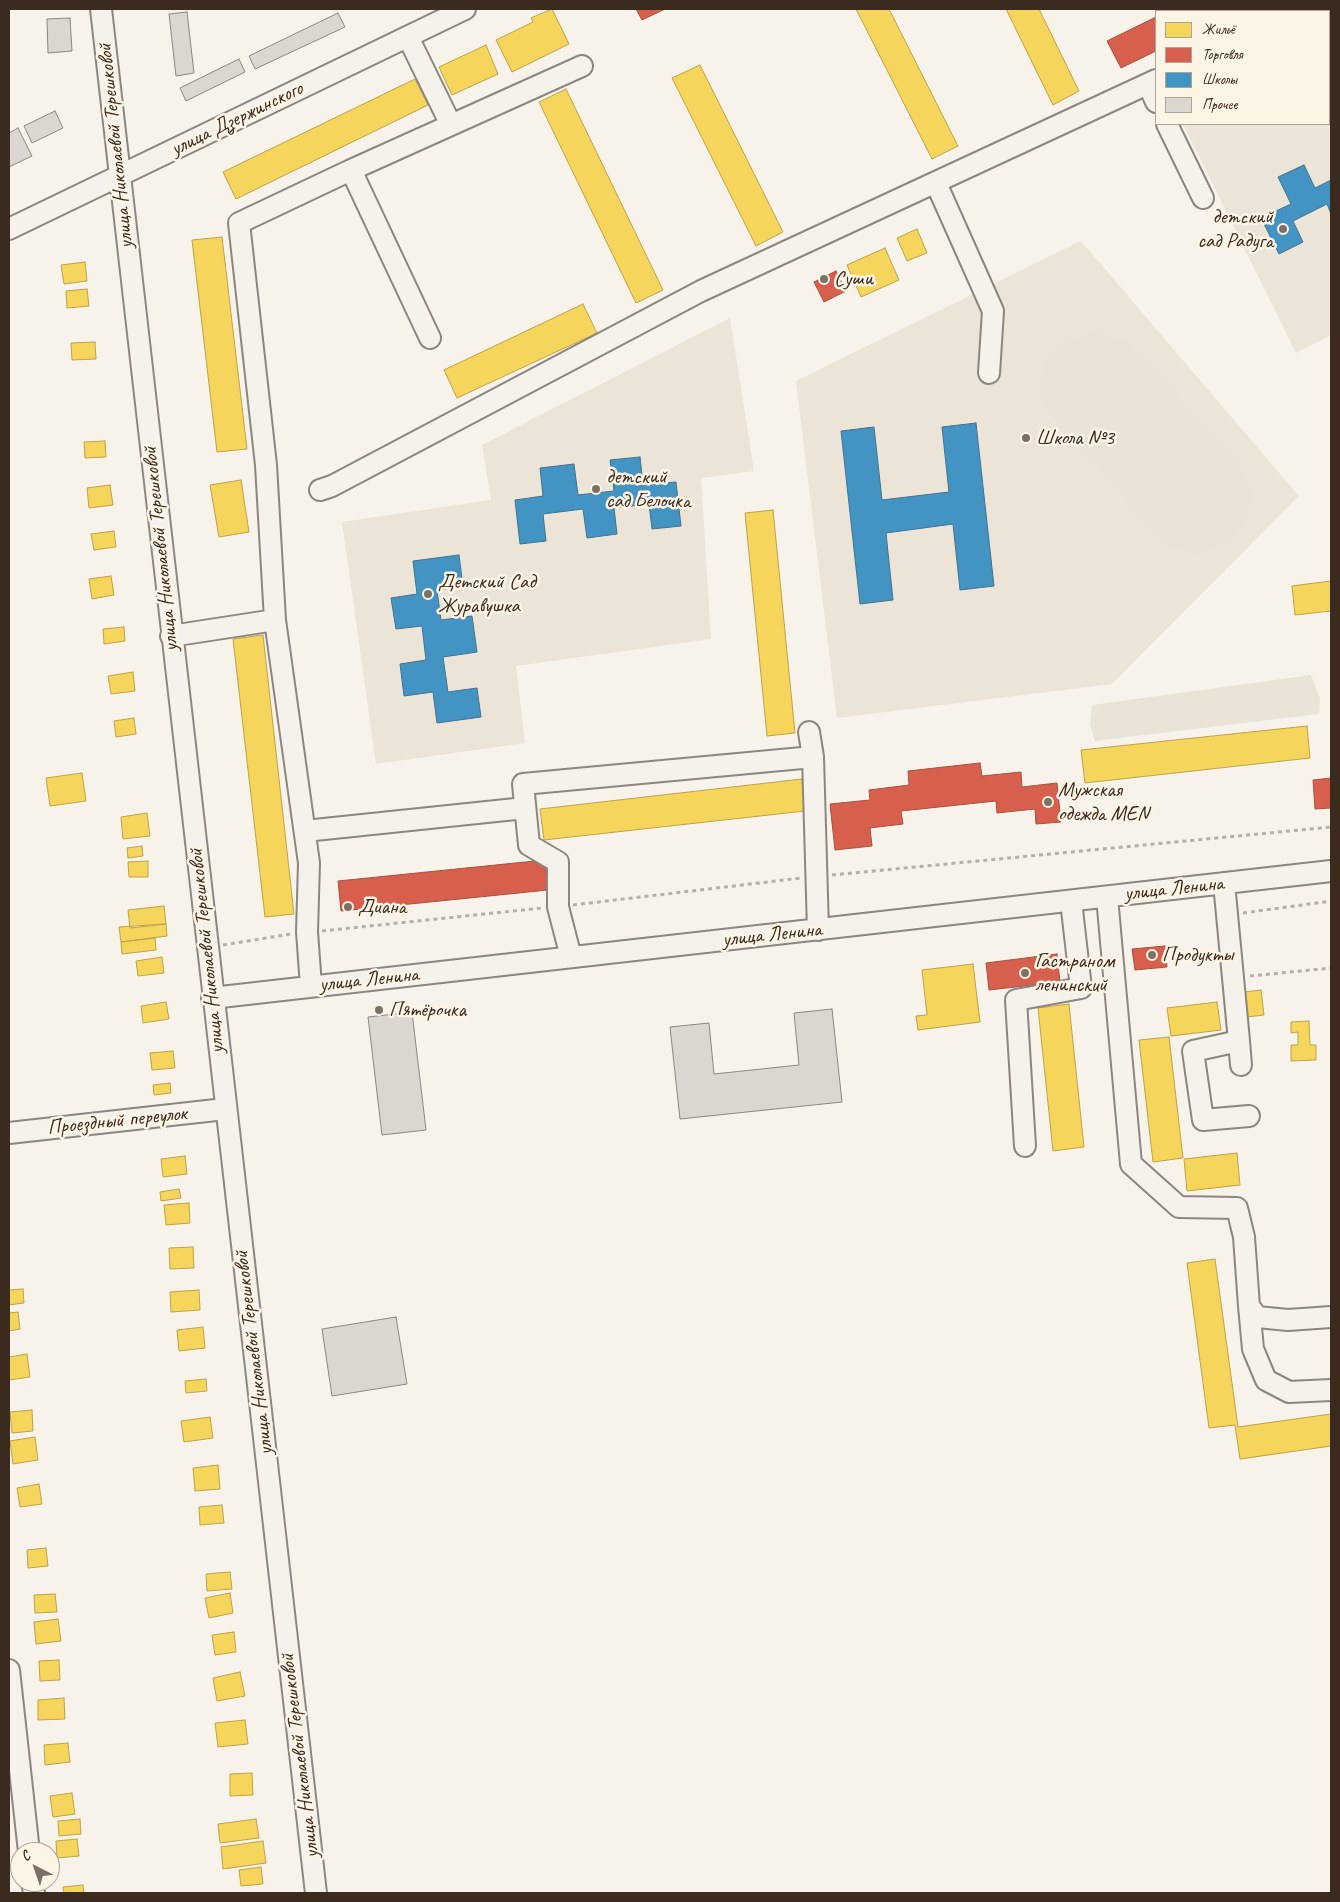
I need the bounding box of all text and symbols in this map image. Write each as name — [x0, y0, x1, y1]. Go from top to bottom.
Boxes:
legend — [1155, 10, 1330, 125]
text: Жильё — [1202, 20, 1235, 39]
street label: улица Николаевой Терешковой — [93, 42, 139, 250]
text: Торговля — [1202, 45, 1243, 64]
text: Школы — [1202, 70, 1237, 89]
street label: улица Дзержинского — [167, 76, 307, 162]
text: Прочее — [1202, 95, 1237, 114]
place label: детский сад Радуга — [1198, 204, 1273, 254]
marker: детский сад Радуга — [1277, 223, 1289, 235]
place label: Суши — [834, 266, 873, 292]
marker: Суши — [818, 273, 830, 285]
place label: Школа №3 — [1036, 425, 1114, 451]
marker: Школа №3 — [1020, 432, 1032, 444]
street label: улица Николаевой Терешковой — [138, 445, 184, 653]
place label: детский сад Белочка — [606, 464, 690, 514]
marker: детский сад Белочка — [590, 483, 602, 495]
place label: Детский Сад Журавушка — [438, 569, 536, 619]
marker: Детский Сад Журавушка — [422, 588, 434, 600]
place label: Мужская одежда MEN — [1058, 777, 1149, 827]
marker: Мужская одежда MEN — [1042, 796, 1054, 808]
street label: улица Николаевой Терешковой — [184, 847, 230, 1055]
street label: улица Ленина — [1123, 871, 1225, 907]
place label: Диана — [358, 894, 406, 920]
marker: Диана — [342, 901, 354, 913]
street label: улица Ленина — [721, 917, 823, 953]
place label: Продукты — [1162, 942, 1233, 968]
place label: Гастраном ленинский — [1035, 948, 1114, 998]
marker: Продукты — [1146, 949, 1158, 961]
street label: улица Ленина — [318, 962, 420, 998]
marker: Гастраном ленинский — [1019, 967, 1031, 979]
place label: Пятёрочка — [389, 997, 466, 1023]
marker: Пятёрочка — [373, 1004, 385, 1016]
street label: Проездный переулок — [46, 1101, 188, 1141]
street label: улица Николаевой Терешковой — [229, 1249, 279, 1457]
street label: улица Николаевой Терешковой — [275, 1652, 325, 1860]
north arrow — [10, 1842, 60, 1892]
text: С — [17, 1847, 34, 1865]

